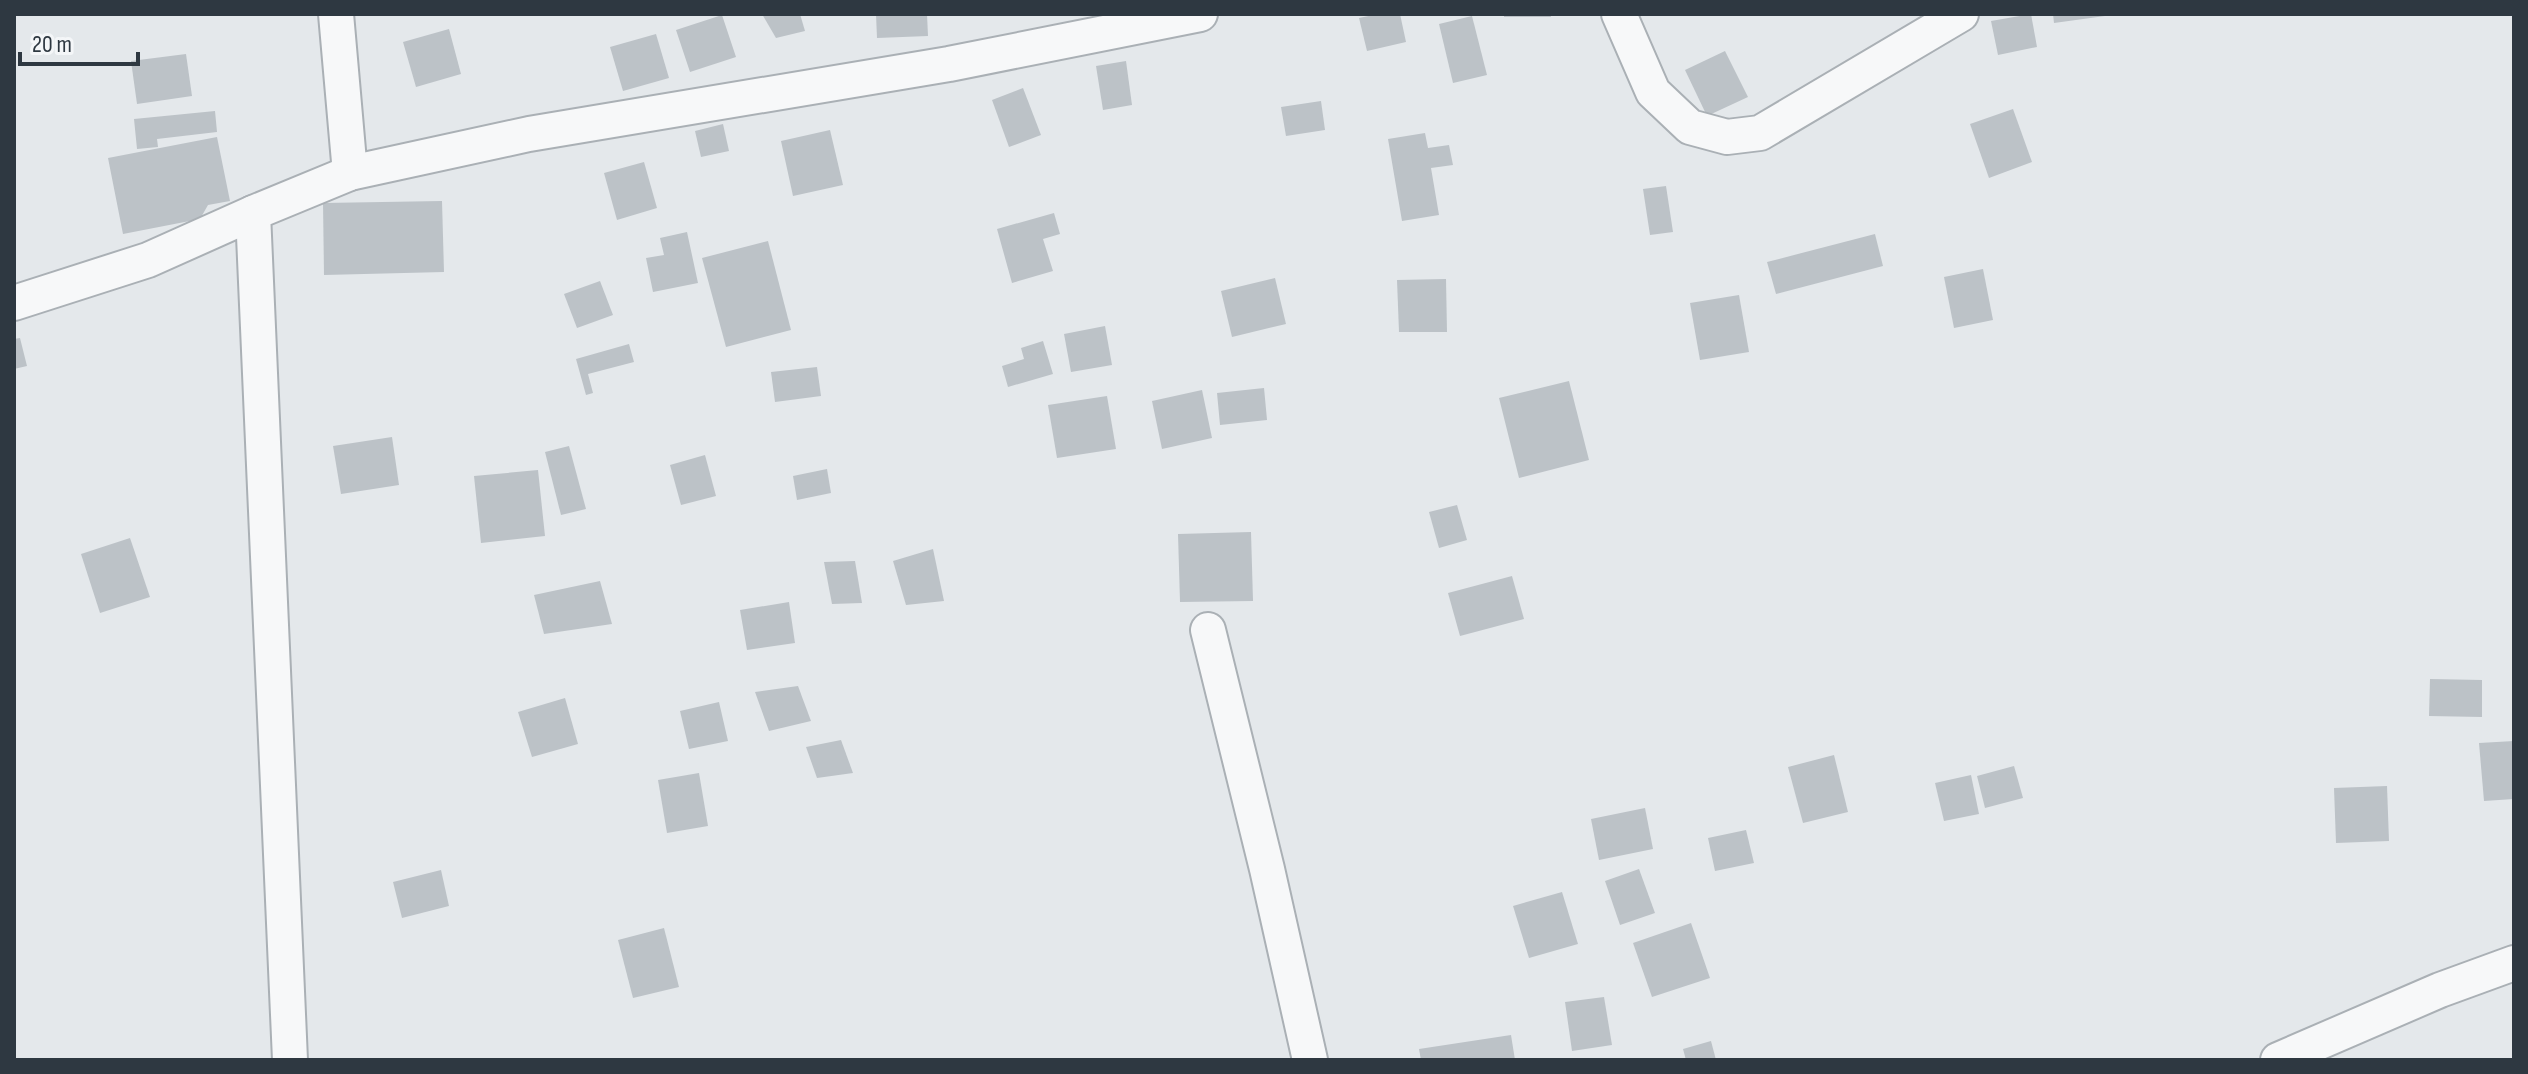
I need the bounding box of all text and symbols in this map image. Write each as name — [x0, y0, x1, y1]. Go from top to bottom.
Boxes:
scale bar — [20, 16, 138, 66]
text: 20 m — [32, 30, 72, 59]

